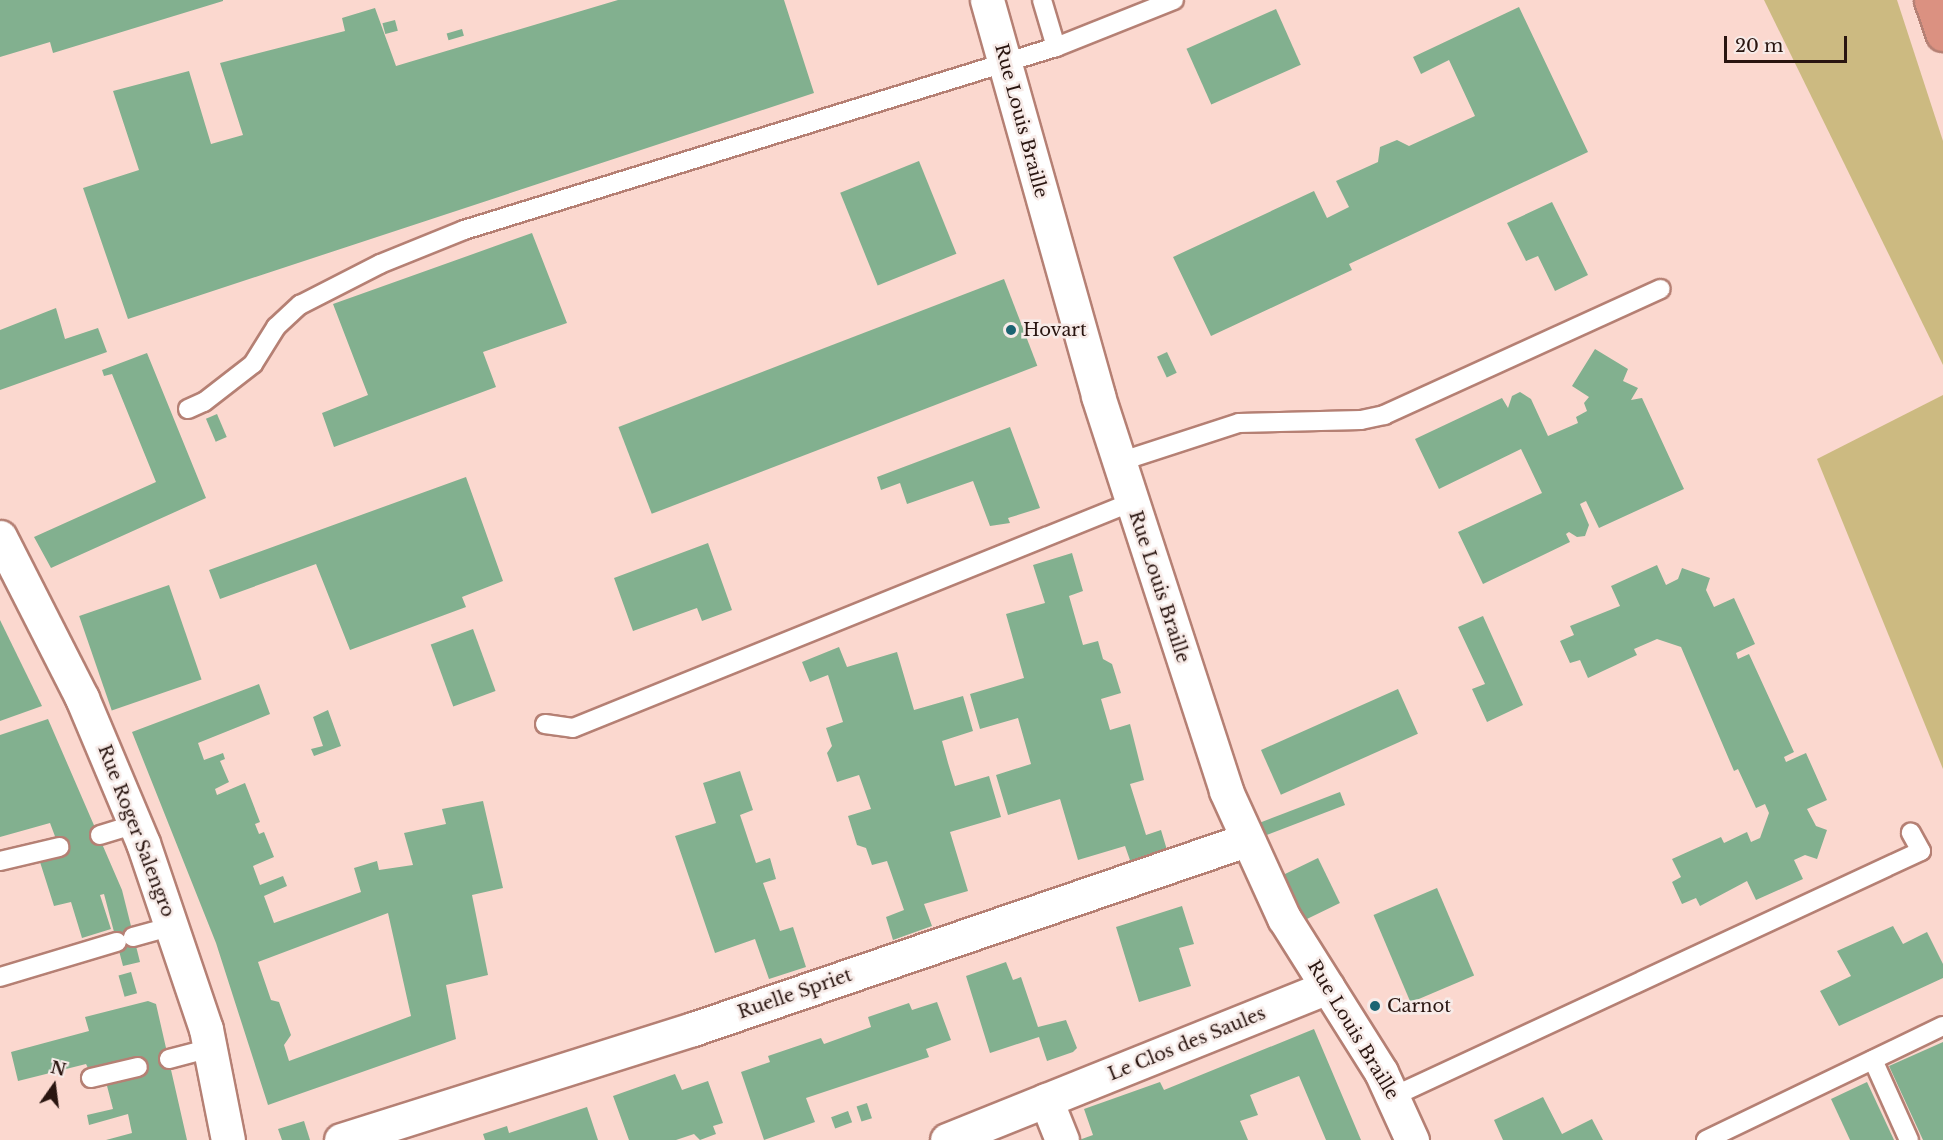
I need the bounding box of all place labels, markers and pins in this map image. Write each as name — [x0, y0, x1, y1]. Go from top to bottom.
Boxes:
place label: Hovart — [1023, 319, 1087, 341]
marker: Hovart — [1004, 323, 1018, 337]
place label: Carnot — [1387, 995, 1451, 1017]
marker: Carnot — [1368, 999, 1382, 1013]

